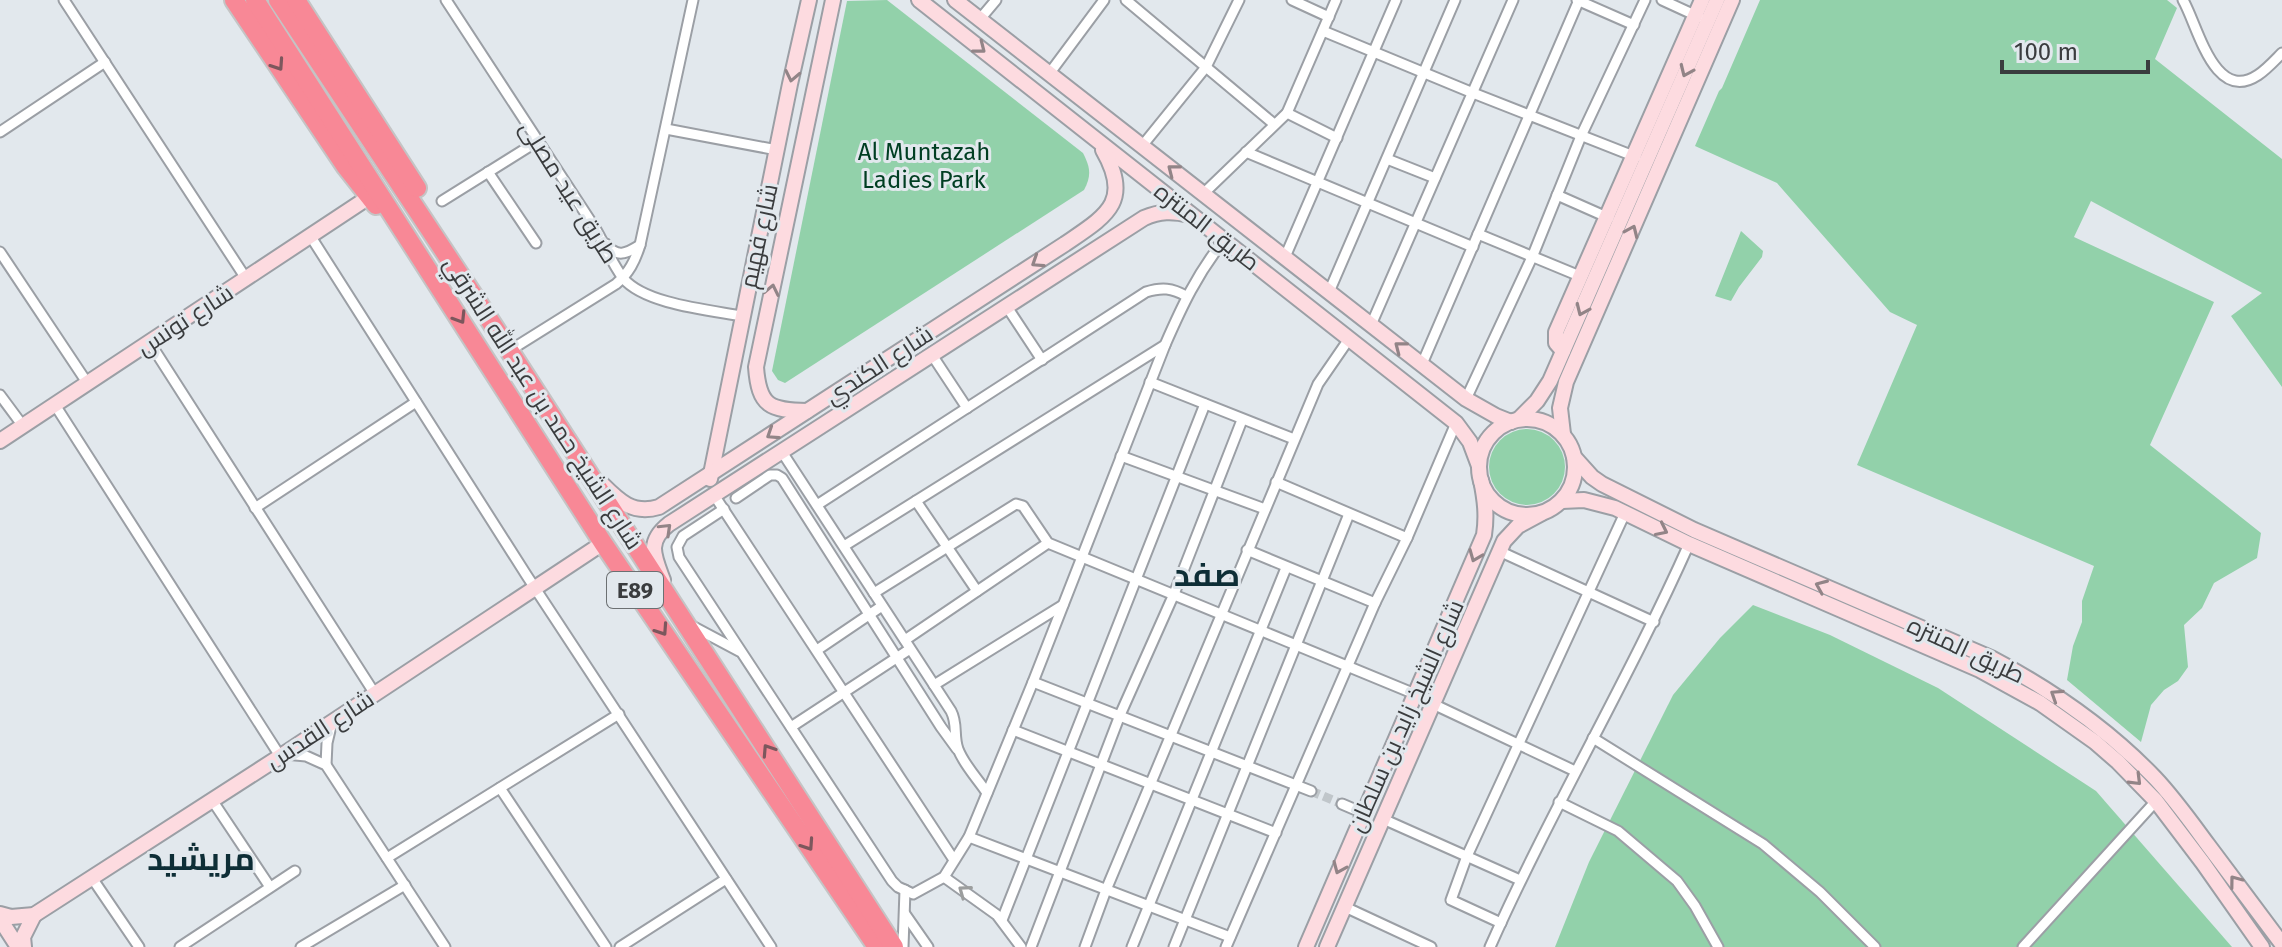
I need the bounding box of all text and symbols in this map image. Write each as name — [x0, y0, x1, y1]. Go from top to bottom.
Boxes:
scale bar — [2002, 24, 2148, 74]
one-way arrow — [971, 38, 985, 53]
text: 100 m — [2014, 38, 2078, 66]
one-way arrow — [268, 56, 283, 70]
one-way arrow — [1679, 63, 1695, 78]
one-way arrow — [784, 69, 801, 82]
street label: طريق عيد مصلى — [513, 116, 624, 269]
park label: Al Muntazah Ladies Park — [858, 138, 990, 194]
one-way arrow — [1167, 166, 1182, 180]
street label: طريق المنتزه — [1148, 177, 1265, 278]
street label: شارع فهيم — [734, 181, 786, 291]
one-way arrow — [1622, 225, 1638, 239]
street label: شارع الشيخ حمد بن عبد الله الشرقي — [434, 250, 650, 557]
one-way arrow — [1032, 252, 1046, 267]
street label: شارع تونس — [131, 278, 240, 363]
one-way arrow — [763, 284, 780, 298]
one-way arrow — [1575, 302, 1591, 316]
one-way arrow — [450, 309, 465, 323]
street label: شارع الكندي — [820, 320, 940, 414]
one-way arrow — [1394, 343, 1409, 357]
one-way arrow — [766, 424, 781, 439]
one-way arrow — [1653, 520, 1668, 536]
one-way arrow — [657, 523, 671, 538]
one-way arrow — [1469, 548, 1485, 562]
district label: صفد — [1174, 556, 1240, 594]
road number: E89 — [607, 572, 663, 608]
one-way arrow — [1815, 579, 1829, 595]
street label: شارع الشيخ زايد بن سلطان — [1342, 596, 1472, 837]
street label: طريق المنتزه — [1903, 611, 2029, 690]
one-way arrow — [652, 621, 667, 635]
street label: شارع القدس — [261, 685, 380, 777]
one-way arrow — [2051, 690, 2065, 705]
one-way arrow — [762, 744, 777, 759]
one-way arrow — [2127, 771, 2141, 785]
one-way arrow — [799, 836, 814, 850]
district label: مريشيد — [147, 840, 255, 878]
one-way arrow — [1333, 860, 1349, 875]
one-way arrow — [2231, 876, 2245, 890]
one-way arrow — [958, 887, 972, 901]

